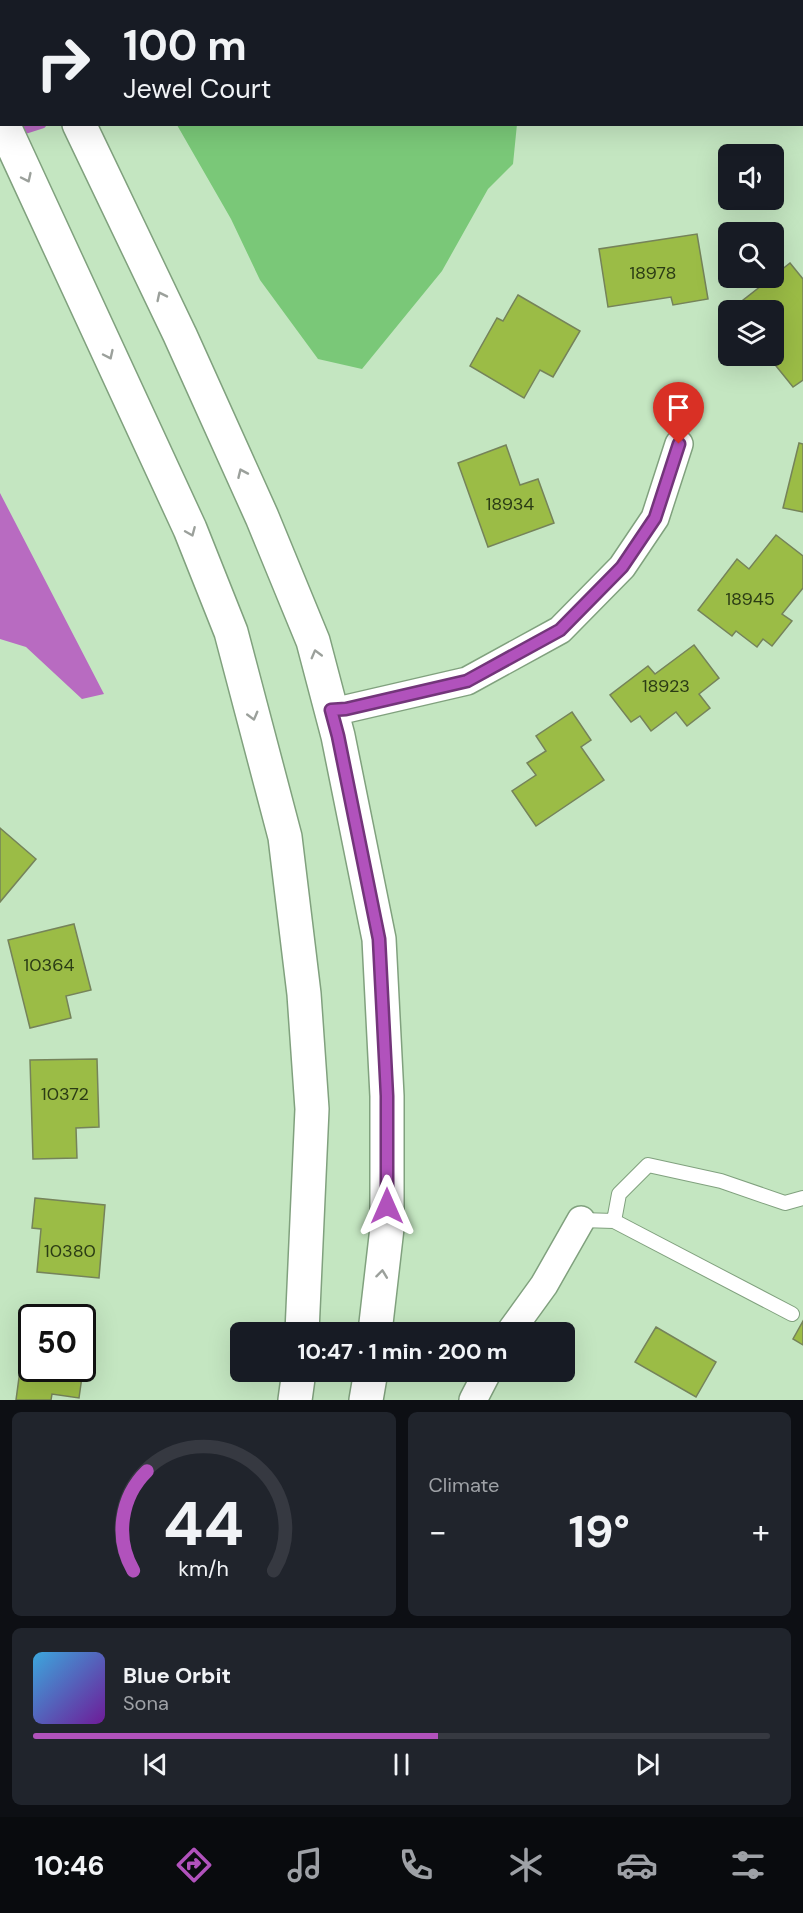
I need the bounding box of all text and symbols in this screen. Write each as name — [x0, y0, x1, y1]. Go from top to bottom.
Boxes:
text: 100 m — [123, 18, 247, 73]
icon: right — [24, 24, 102, 102]
text: Jewel Court — [123, 71, 271, 106]
map controls — [718, 144, 784, 366]
button: sound — [718, 144, 784, 210]
one-way arrow — [20, 171, 32, 182]
button: search — [718, 222, 784, 288]
house number: 18978 — [629, 261, 677, 285]
one-way arrow — [157, 291, 169, 302]
button: layers — [718, 300, 784, 366]
one-way arrow — [102, 348, 114, 359]
pin — [653, 382, 704, 444]
icon: arrive — [662, 391, 695, 424]
one-way arrow — [238, 469, 250, 480]
house number: 18934 — [486, 492, 534, 516]
one-way arrow — [184, 525, 196, 536]
house number: 18945 — [725, 587, 775, 611]
one-way arrow — [311, 649, 324, 659]
house number: 18923 — [642, 674, 690, 698]
one-way arrow — [246, 711, 259, 721]
house number: 10364 — [24, 953, 74, 977]
house number: 10372 — [41, 1082, 89, 1106]
position arrow — [355, 1174, 419, 1238]
house number: 10380 — [44, 1239, 96, 1263]
one-way arrow — [375, 1269, 388, 1278]
speed limit sign: 50 — [18, 1304, 96, 1382]
text: 10:47 · 1 min · 200 m — [298, 1337, 507, 1366]
text: Climate — [429, 1472, 499, 1498]
text: 44 — [163, 1483, 244, 1564]
text: 19° — [569, 1502, 630, 1561]
text: − — [429, 1510, 447, 1553]
text: + — [752, 1510, 770, 1553]
text: km/h — [178, 1555, 229, 1583]
text: Blue Orbit — [123, 1661, 231, 1690]
text: Sona — [123, 1690, 169, 1716]
icon: previous — [139, 1748, 172, 1781]
icon: pause — [385, 1748, 418, 1781]
icon: next — [631, 1748, 664, 1781]
icon: directions — [173, 1844, 215, 1886]
icon: music — [284, 1844, 326, 1886]
icon: phone — [395, 1844, 437, 1886]
icon: climate — [505, 1844, 547, 1886]
icon: car — [616, 1844, 658, 1886]
icon: filters — [727, 1844, 769, 1886]
text: 10:46 — [34, 1848, 105, 1883]

